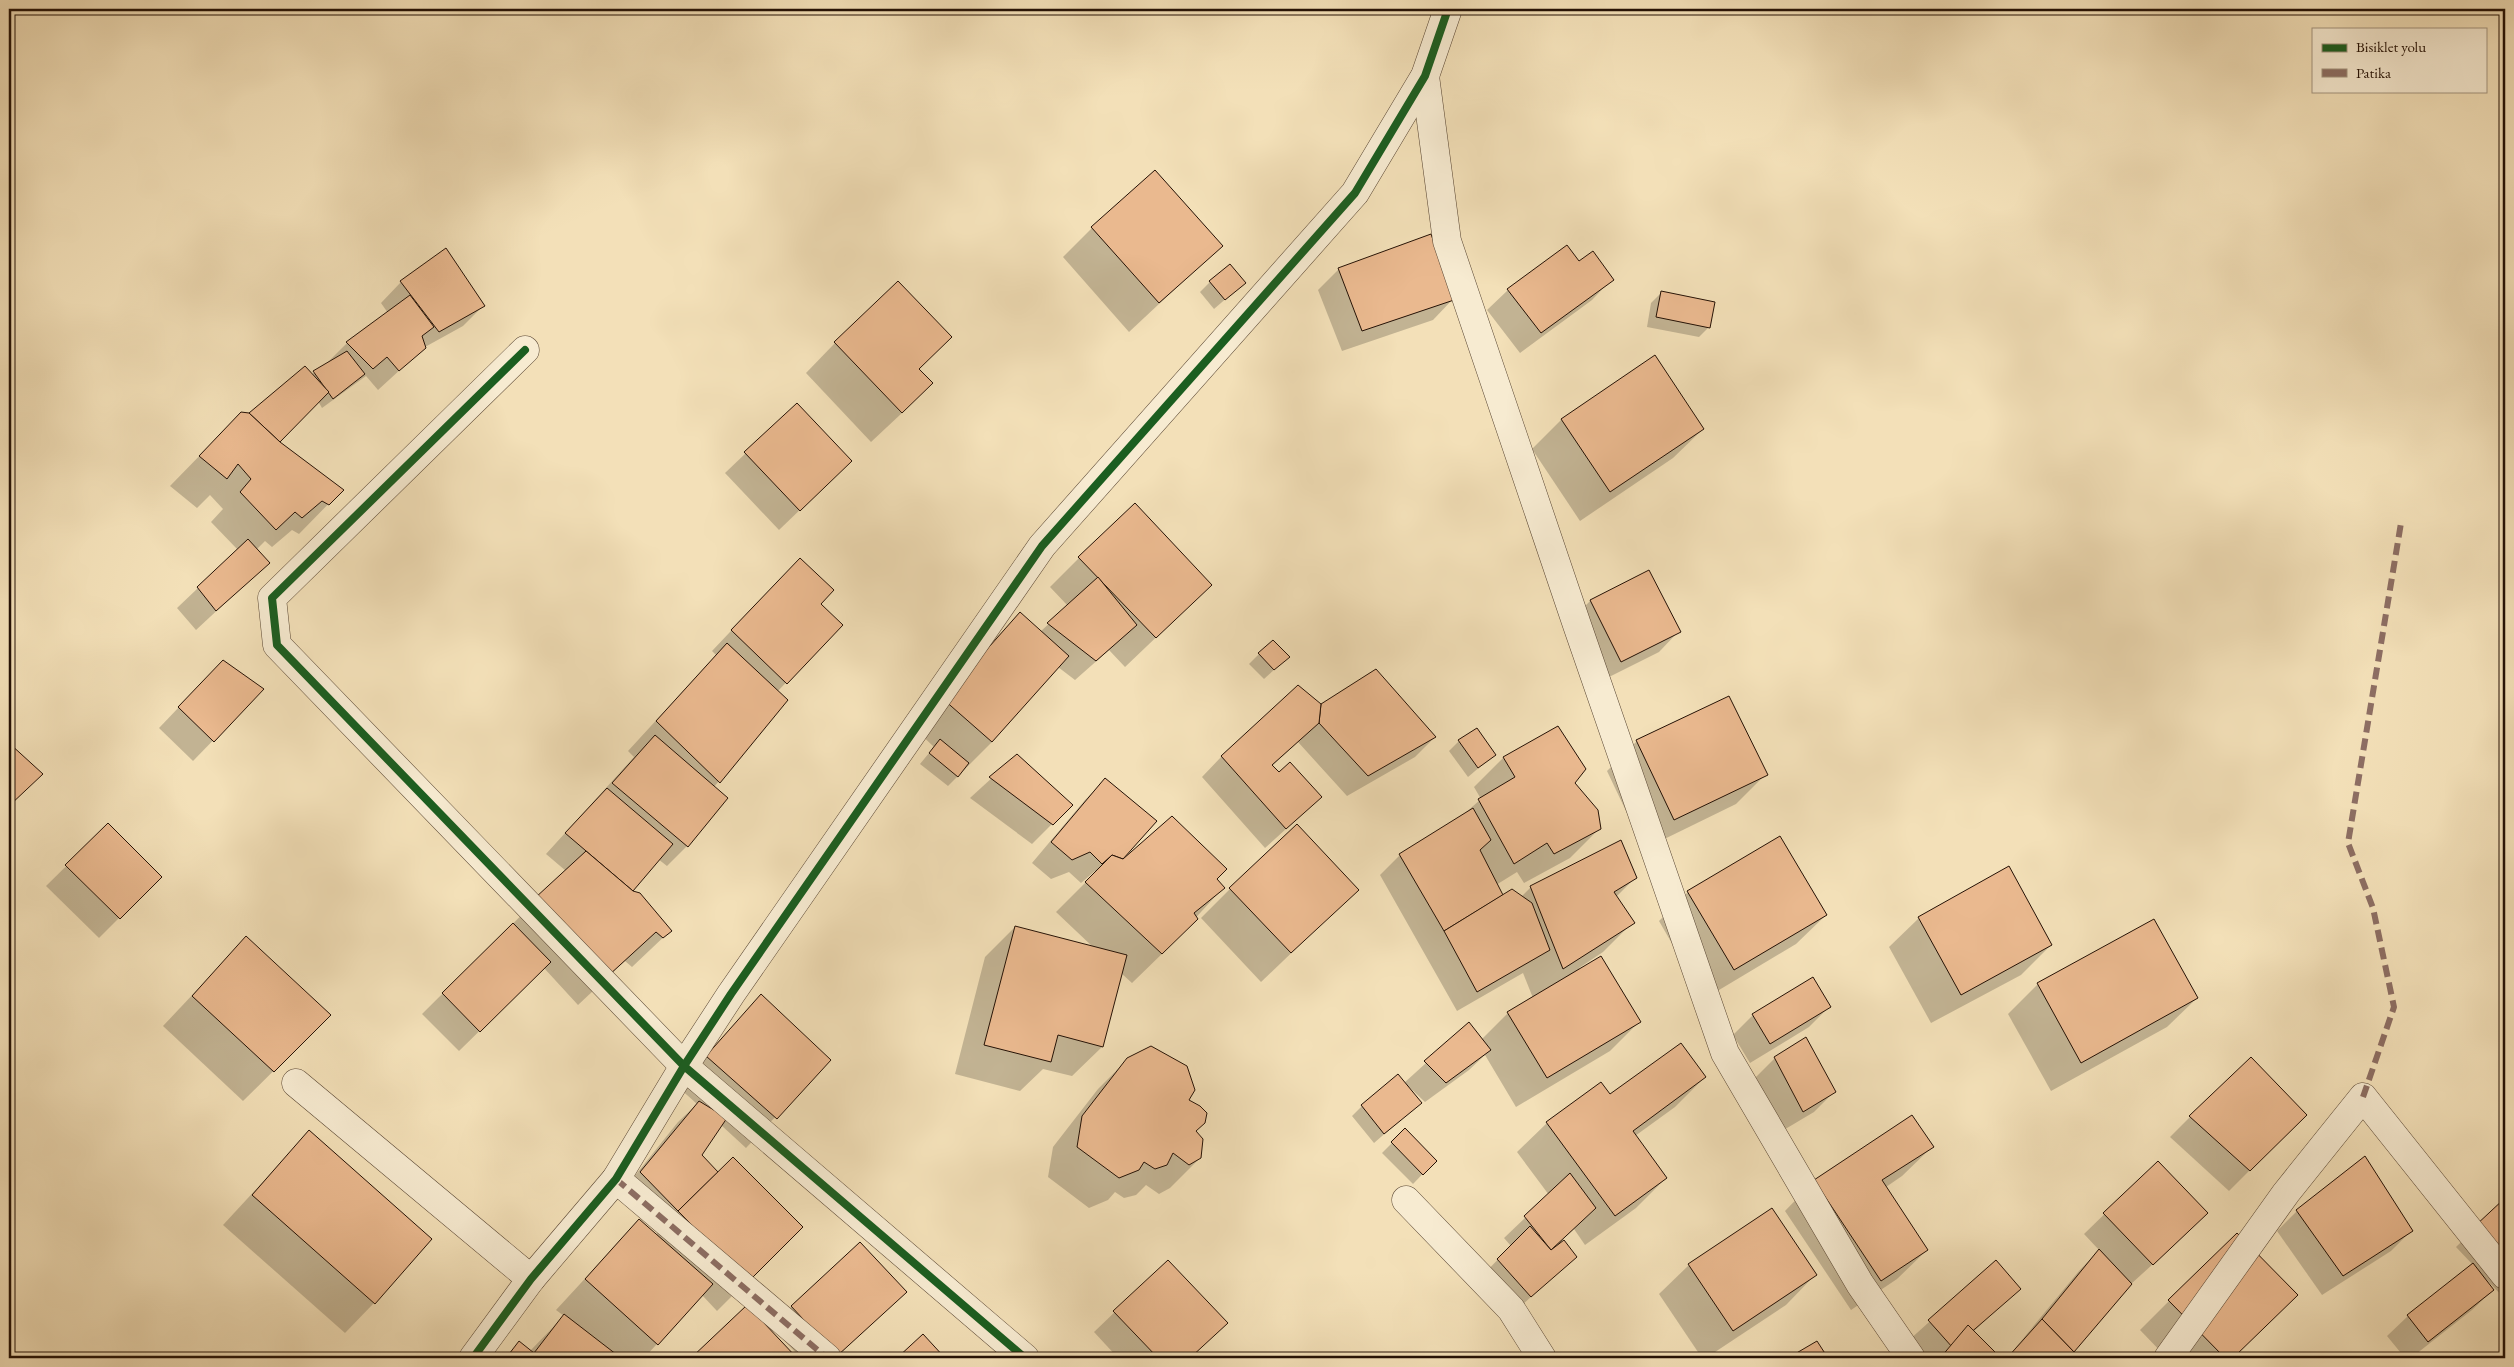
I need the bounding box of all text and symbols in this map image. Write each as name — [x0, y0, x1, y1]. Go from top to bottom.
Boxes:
legend — [2312, 28, 2486, 92]
text: Bisiklet yolu — [2356, 37, 2426, 56]
text: Patika — [2356, 63, 2391, 82]

